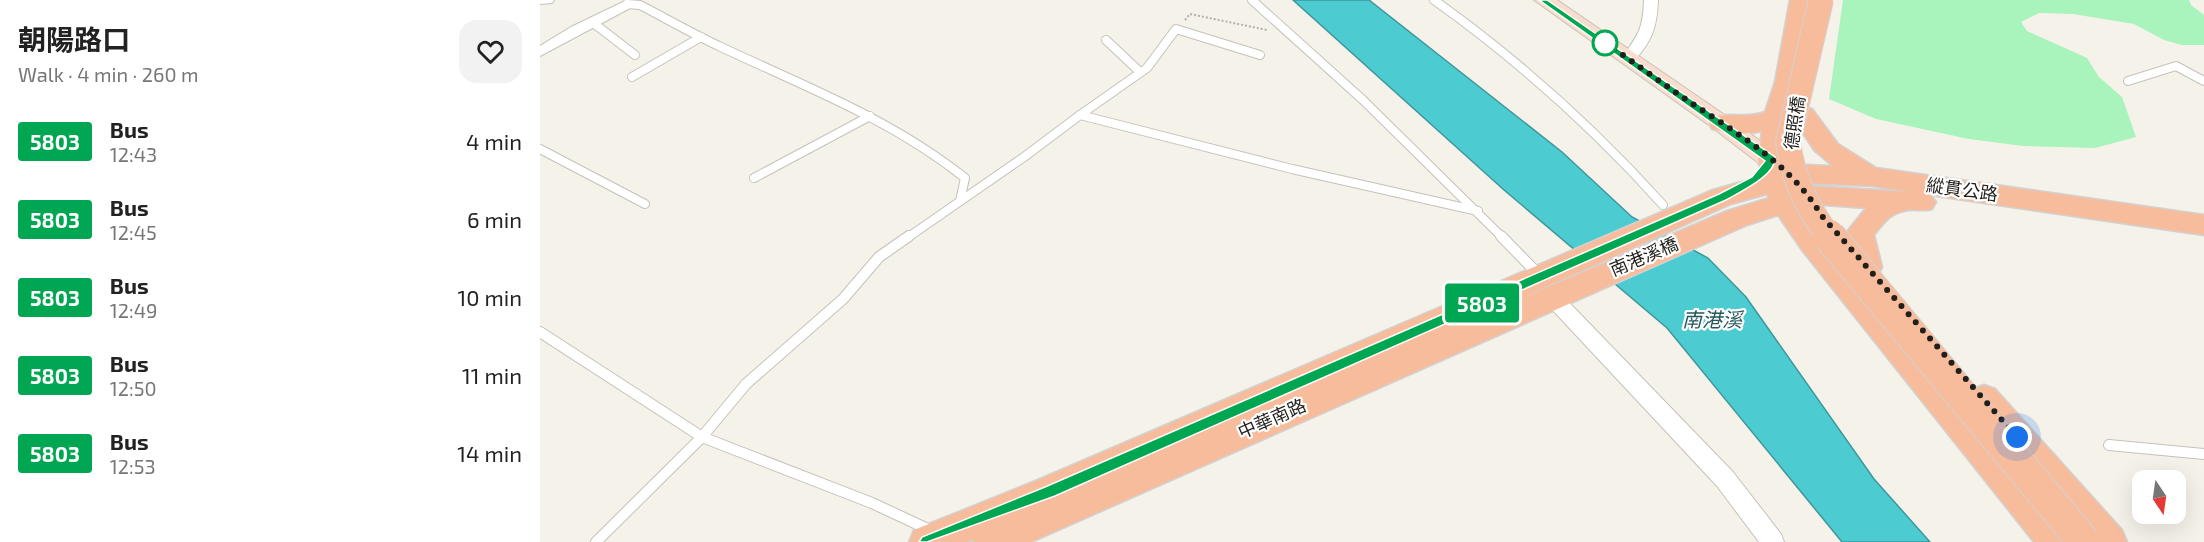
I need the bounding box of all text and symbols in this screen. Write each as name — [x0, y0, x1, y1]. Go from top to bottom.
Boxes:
button: heart — [459, 20, 522, 83]
text: 朝陽路口 — [18, 22, 130, 56]
unlabelled marker — [1592, 30, 1618, 56]
text: Walk · 4 min · 260 m — [18, 62, 198, 86]
street label: 德照橋 — [1779, 95, 1809, 151]
text: Bus — [110, 116, 149, 142]
text: 4 min — [466, 128, 522, 154]
text: 5803 — [30, 129, 80, 154]
text: 12:43 — [110, 142, 157, 166]
street label: 縱貫公路 — [1925, 173, 1999, 205]
text: Bus — [110, 194, 149, 220]
text: 6 min — [467, 206, 522, 232]
text: 5803 — [30, 207, 80, 232]
text: 12:45 — [110, 220, 157, 244]
street label: 南港溪橋 — [1606, 232, 1681, 280]
text: Bus — [110, 272, 149, 298]
text: 10 min — [458, 284, 522, 310]
line badge: 5803 — [1440, 284, 1524, 322]
text: 5803 — [30, 285, 80, 310]
text: 5803 — [1457, 291, 1507, 316]
text: 12:49 — [110, 298, 158, 322]
water label: 南港溪 — [1682, 307, 1745, 331]
text: Bus — [110, 350, 149, 376]
text: 11 min — [462, 362, 522, 388]
text: 5803 — [30, 363, 80, 388]
text: 12:50 — [110, 376, 157, 400]
street label: 中華南路 — [1234, 393, 1309, 443]
your location — [2002, 422, 2032, 452]
text: Bus — [110, 428, 149, 454]
text: 14 min — [457, 440, 522, 466]
text: 5803 — [30, 441, 80, 466]
text: 12:53 — [110, 454, 156, 478]
north arrow — [2132, 470, 2186, 524]
map controls — [2132, 470, 2186, 524]

